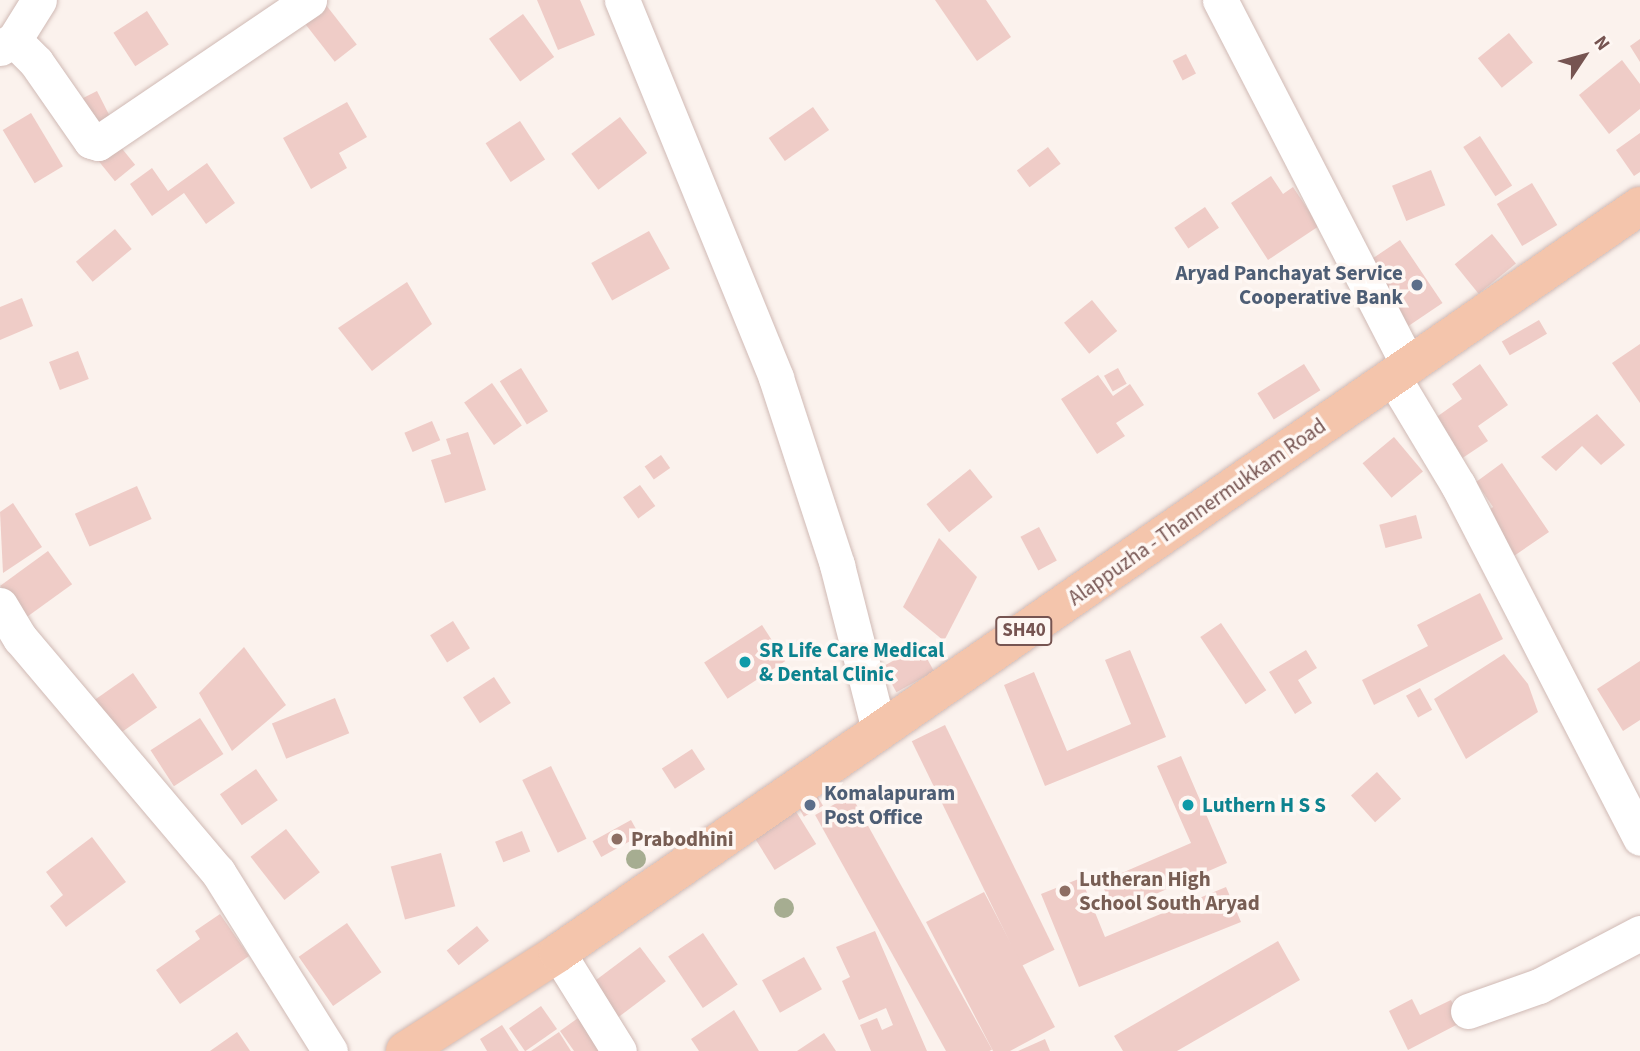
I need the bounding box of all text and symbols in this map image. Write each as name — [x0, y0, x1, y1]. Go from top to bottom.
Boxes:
north arrow — [1549, 21, 1619, 91]
text: N — [1587, 30, 1616, 56]
place label: Aryad Panchayat Service Cooperative Bank — [1175, 260, 1403, 310]
marker: Aryad Panchayat Service Cooperative Bank — [1409, 277, 1425, 293]
street label: Alappuzha - Thannermukkam Road — [1063, 413, 1331, 611]
road number: SH40 — [994, 616, 1054, 646]
place label: SR Life Care Medical & Dental Clinic — [759, 637, 944, 687]
marker: SR Life Care Medical & Dental Clinic — [737, 654, 753, 670]
place label: Komalapuram Post Office — [824, 780, 955, 830]
place label: Luthern H S S — [1202, 792, 1326, 818]
marker: Komalapuram Post Office — [802, 797, 818, 813]
marker: Luthern H S S — [1180, 797, 1196, 813]
place label: Prabodhini — [631, 826, 734, 852]
marker: Prabodhini — [609, 831, 625, 847]
place label: Lutheran High School South Aryad — [1079, 866, 1260, 916]
marker: Lutheran High School South Aryad — [1057, 883, 1073, 899]

